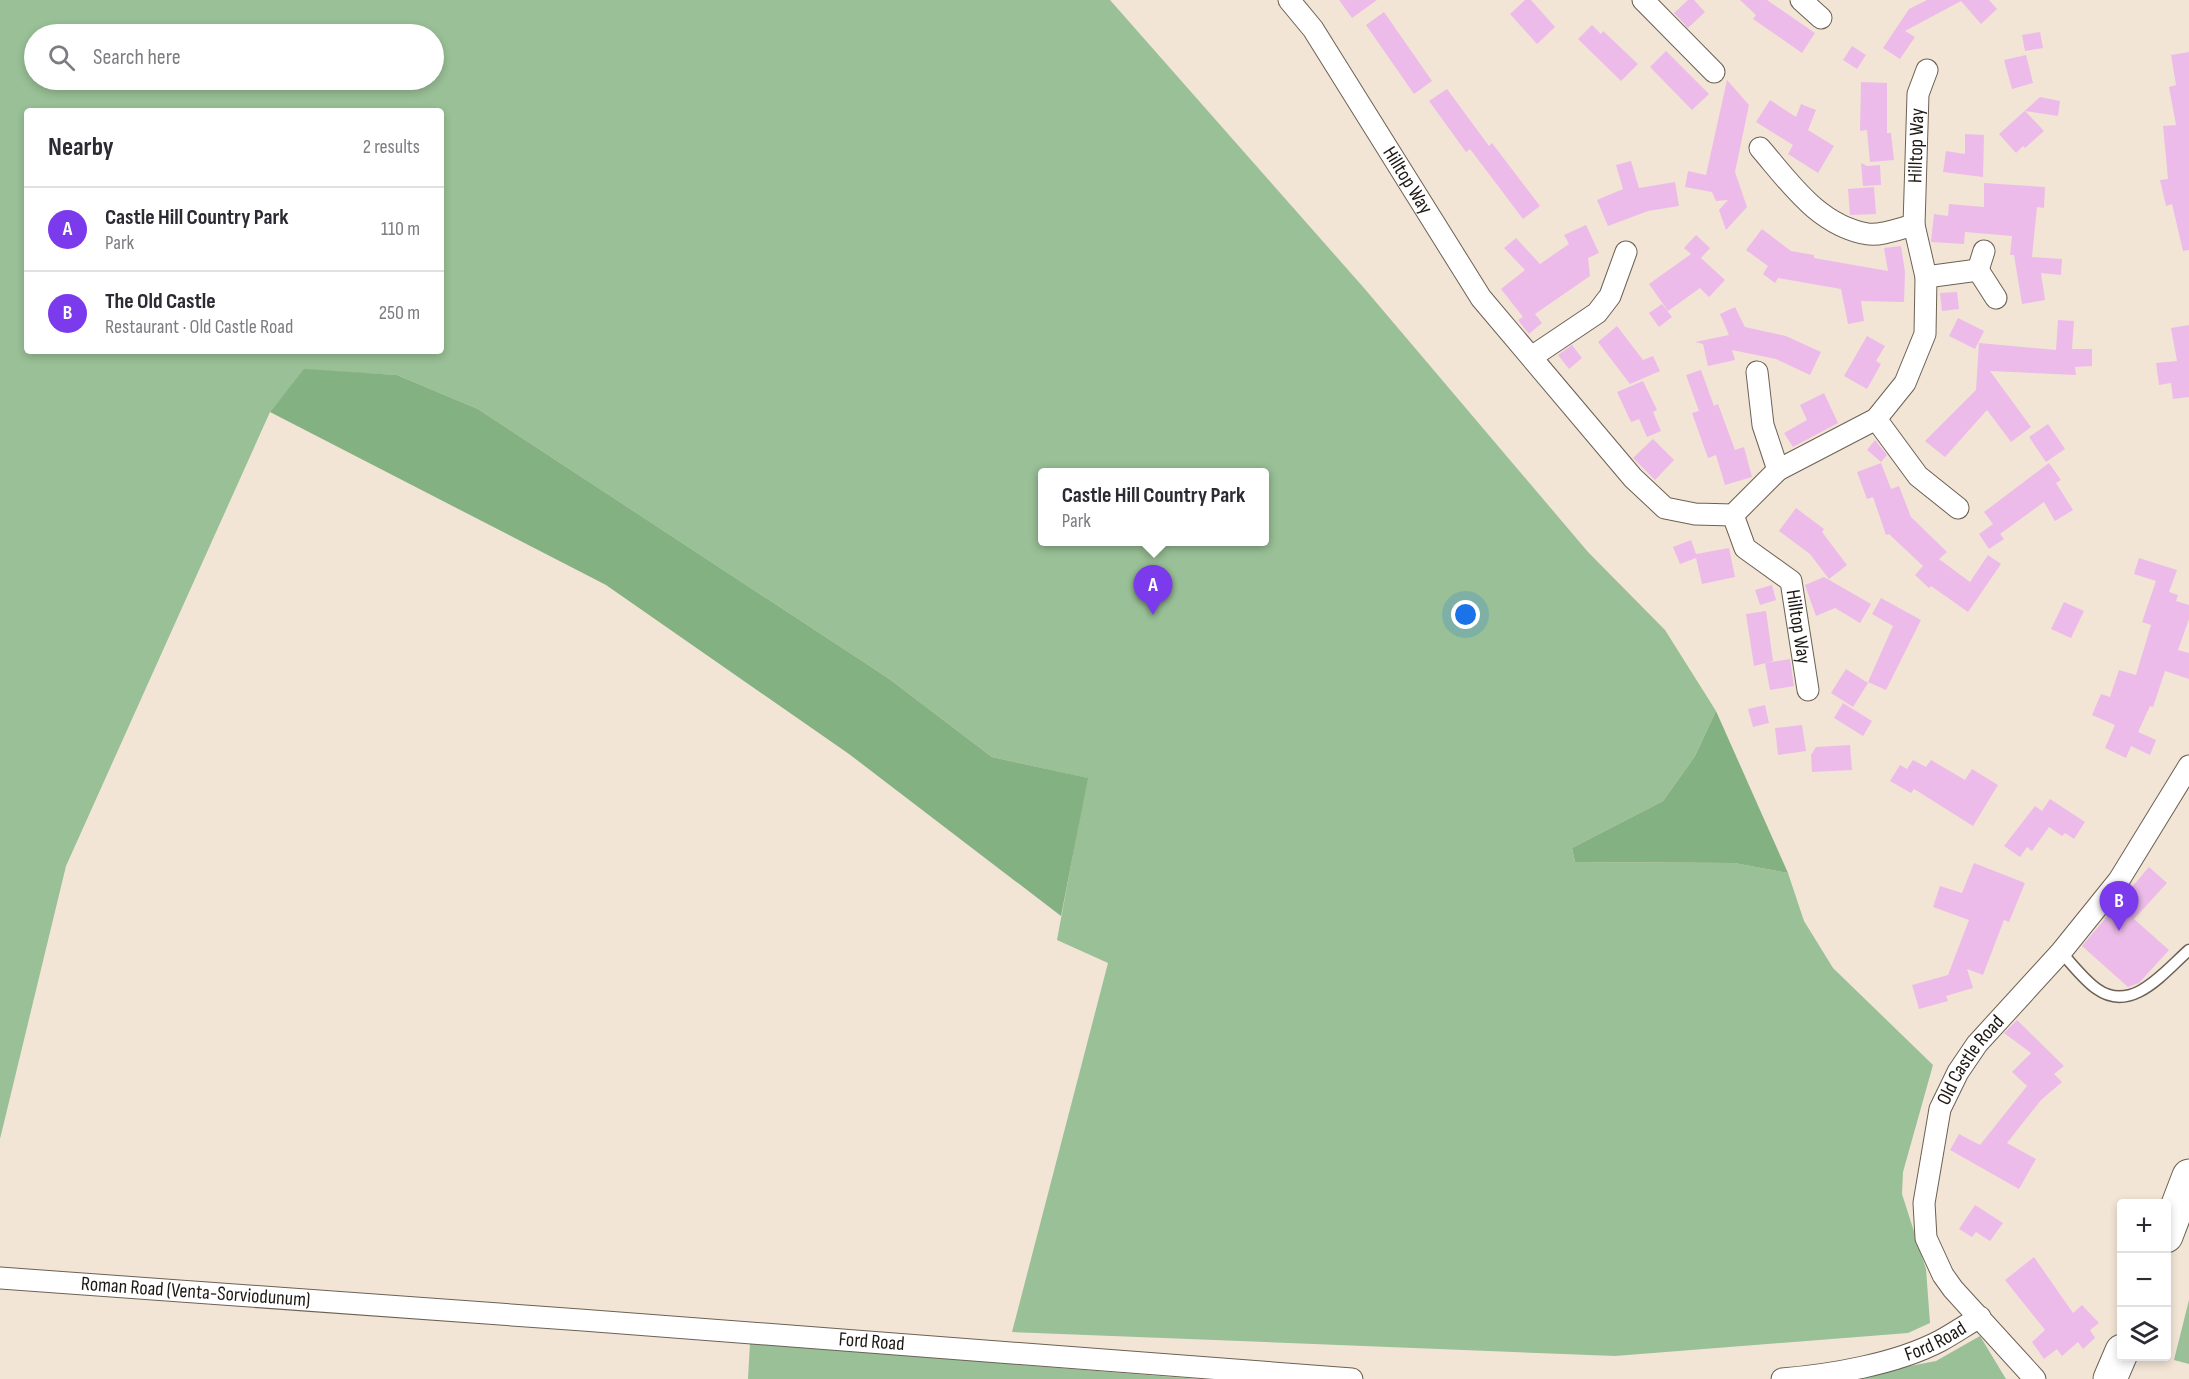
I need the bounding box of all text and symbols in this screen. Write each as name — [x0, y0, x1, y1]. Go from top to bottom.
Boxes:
search box — [24, 24, 444, 90]
icon: search — [45, 41, 78, 74]
text: Search here — [93, 44, 180, 71]
street label: Hilltop Way — [1903, 107, 1930, 183]
text: Nearby — [48, 132, 114, 163]
text: 2 results — [363, 135, 420, 159]
street label: Hilltop Way — [1377, 142, 1438, 219]
text: Castle Hill Country Park — [105, 204, 289, 231]
text: A — [63, 217, 72, 241]
text: 110 m — [381, 217, 420, 241]
text: Park — [105, 231, 134, 255]
text: The Old Castle — [105, 288, 216, 315]
text: B — [63, 301, 72, 325]
text: 250 m — [379, 301, 420, 325]
text: Restaurant · Old Castle Road — [105, 315, 293, 339]
popup — [1038, 468, 1269, 546]
text: Castle Hill Country Park — [1062, 482, 1245, 509]
text: Park — [1062, 509, 1091, 533]
pin: A — [1134, 566, 1172, 615]
street label: Hilltop Way — [1781, 588, 1816, 666]
your location — [1451, 600, 1480, 629]
pin: B — [2100, 882, 2138, 931]
street label: Old Castle Road — [1932, 1010, 2009, 1109]
map controls — [2117, 1199, 2171, 1361]
button: + — [2117, 1199, 2171, 1253]
button: − — [2117, 1253, 2171, 1307]
street label: Roman Road (Venta-Sorviodunum) — [80, 1272, 311, 1312]
button: layers — [2117, 1307, 2171, 1361]
street label: Ford Road — [1902, 1316, 1971, 1367]
street label: Ford Road — [838, 1327, 905, 1356]

